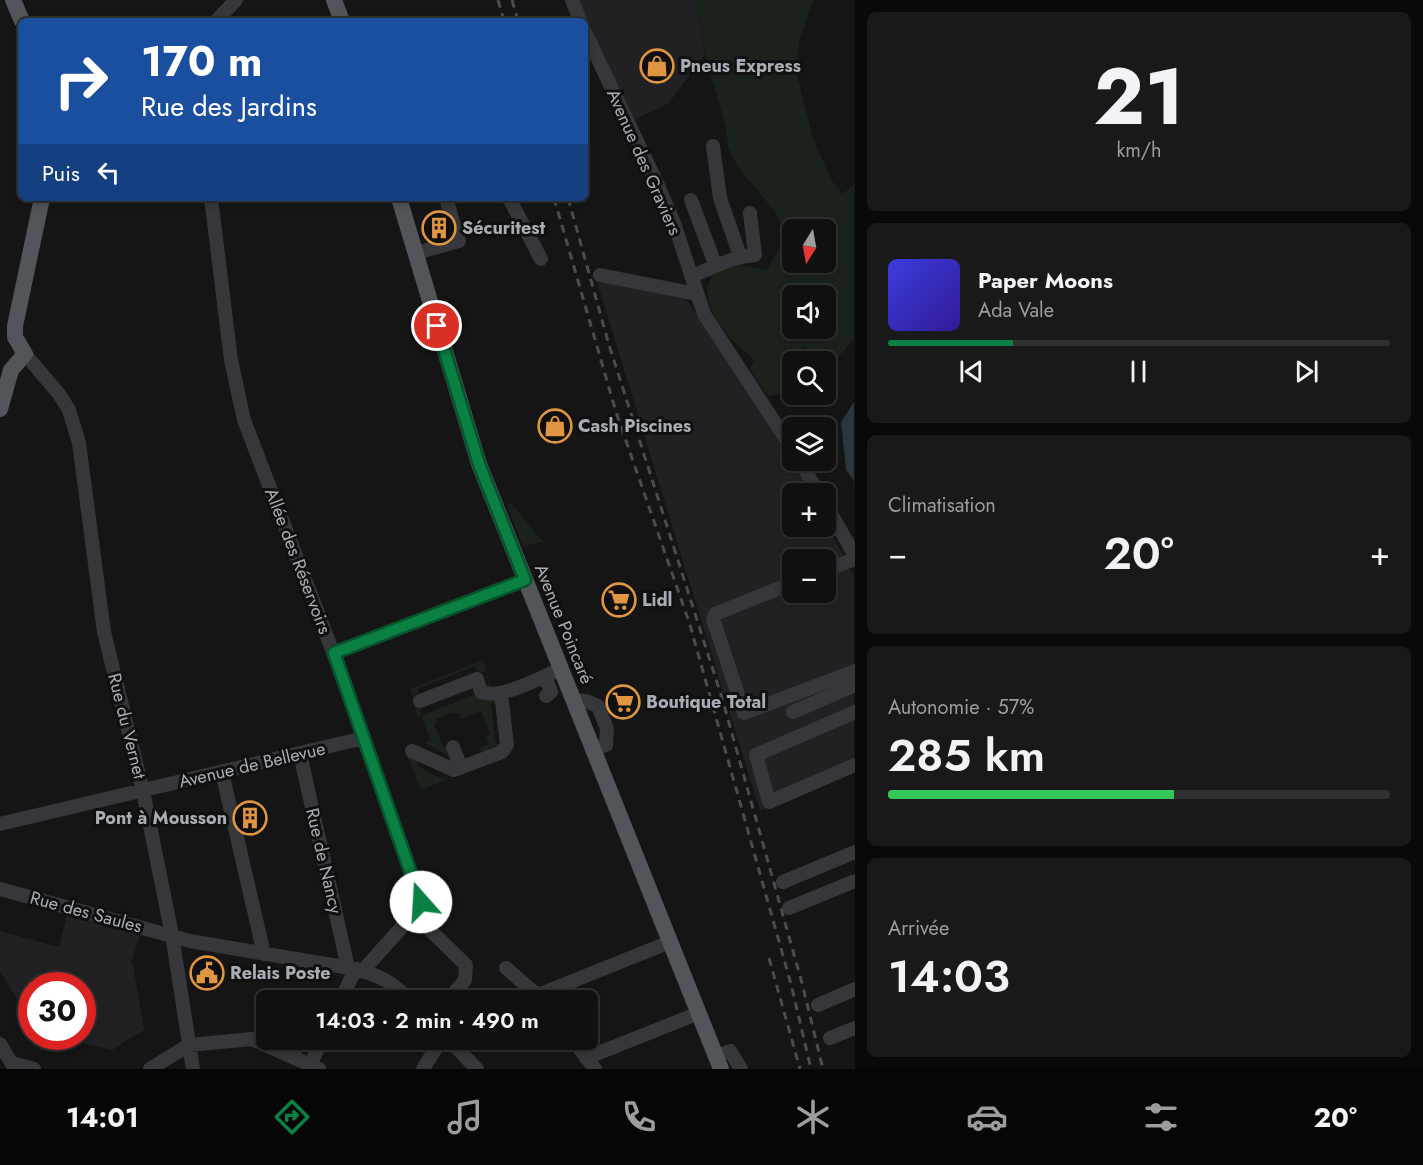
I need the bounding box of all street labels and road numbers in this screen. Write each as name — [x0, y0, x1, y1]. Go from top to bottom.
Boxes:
street label: Avenue des Graviers — [600, 85, 688, 239]
street label: Allée des Réservoirs — [258, 484, 338, 638]
street label: Avenue Poincaré — [528, 560, 600, 688]
street label: Rue du Vernet — [101, 670, 153, 782]
street label: Avenue de Bellevue — [176, 736, 328, 794]
street label: Rue de Nancy — [299, 806, 349, 916]
street label: Rue des Saules — [27, 885, 145, 939]

